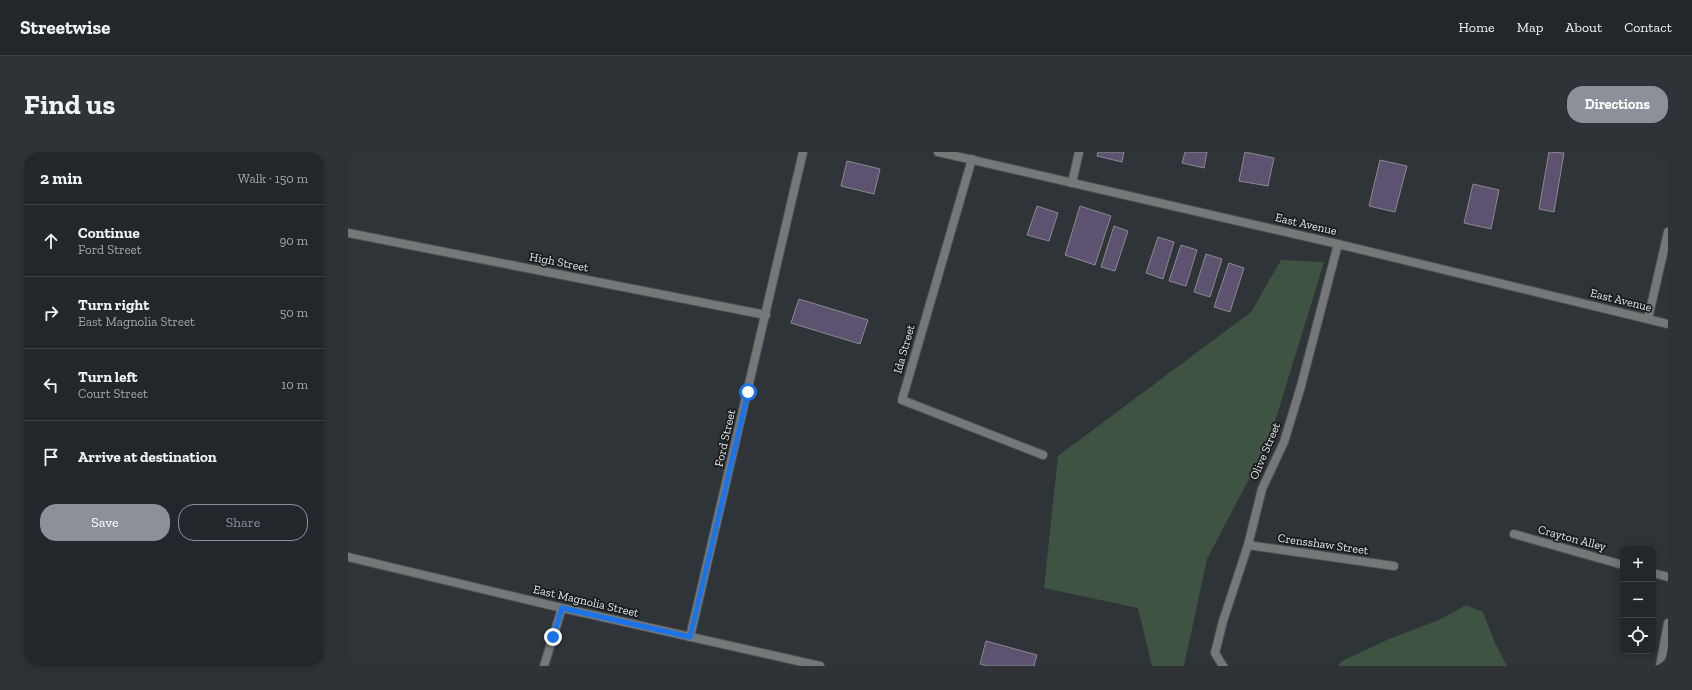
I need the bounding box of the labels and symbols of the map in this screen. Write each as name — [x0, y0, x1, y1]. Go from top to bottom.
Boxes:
street label: East Avenue — [1274, 210, 1339, 238]
street label: High Street — [528, 249, 590, 275]
street label: East Avenue — [1589, 286, 1654, 314]
street label: Ida Street — [890, 322, 918, 375]
route start — [739, 383, 757, 401]
street label: Ford Street — [712, 407, 739, 468]
street label: Olive Street — [1247, 420, 1284, 482]
street label: Crayton Alley — [1536, 522, 1608, 554]
street label: Crensshaw Street — [1277, 531, 1370, 557]
street label: East Magnolia Street — [532, 582, 641, 620]
route end — [544, 628, 562, 646]

